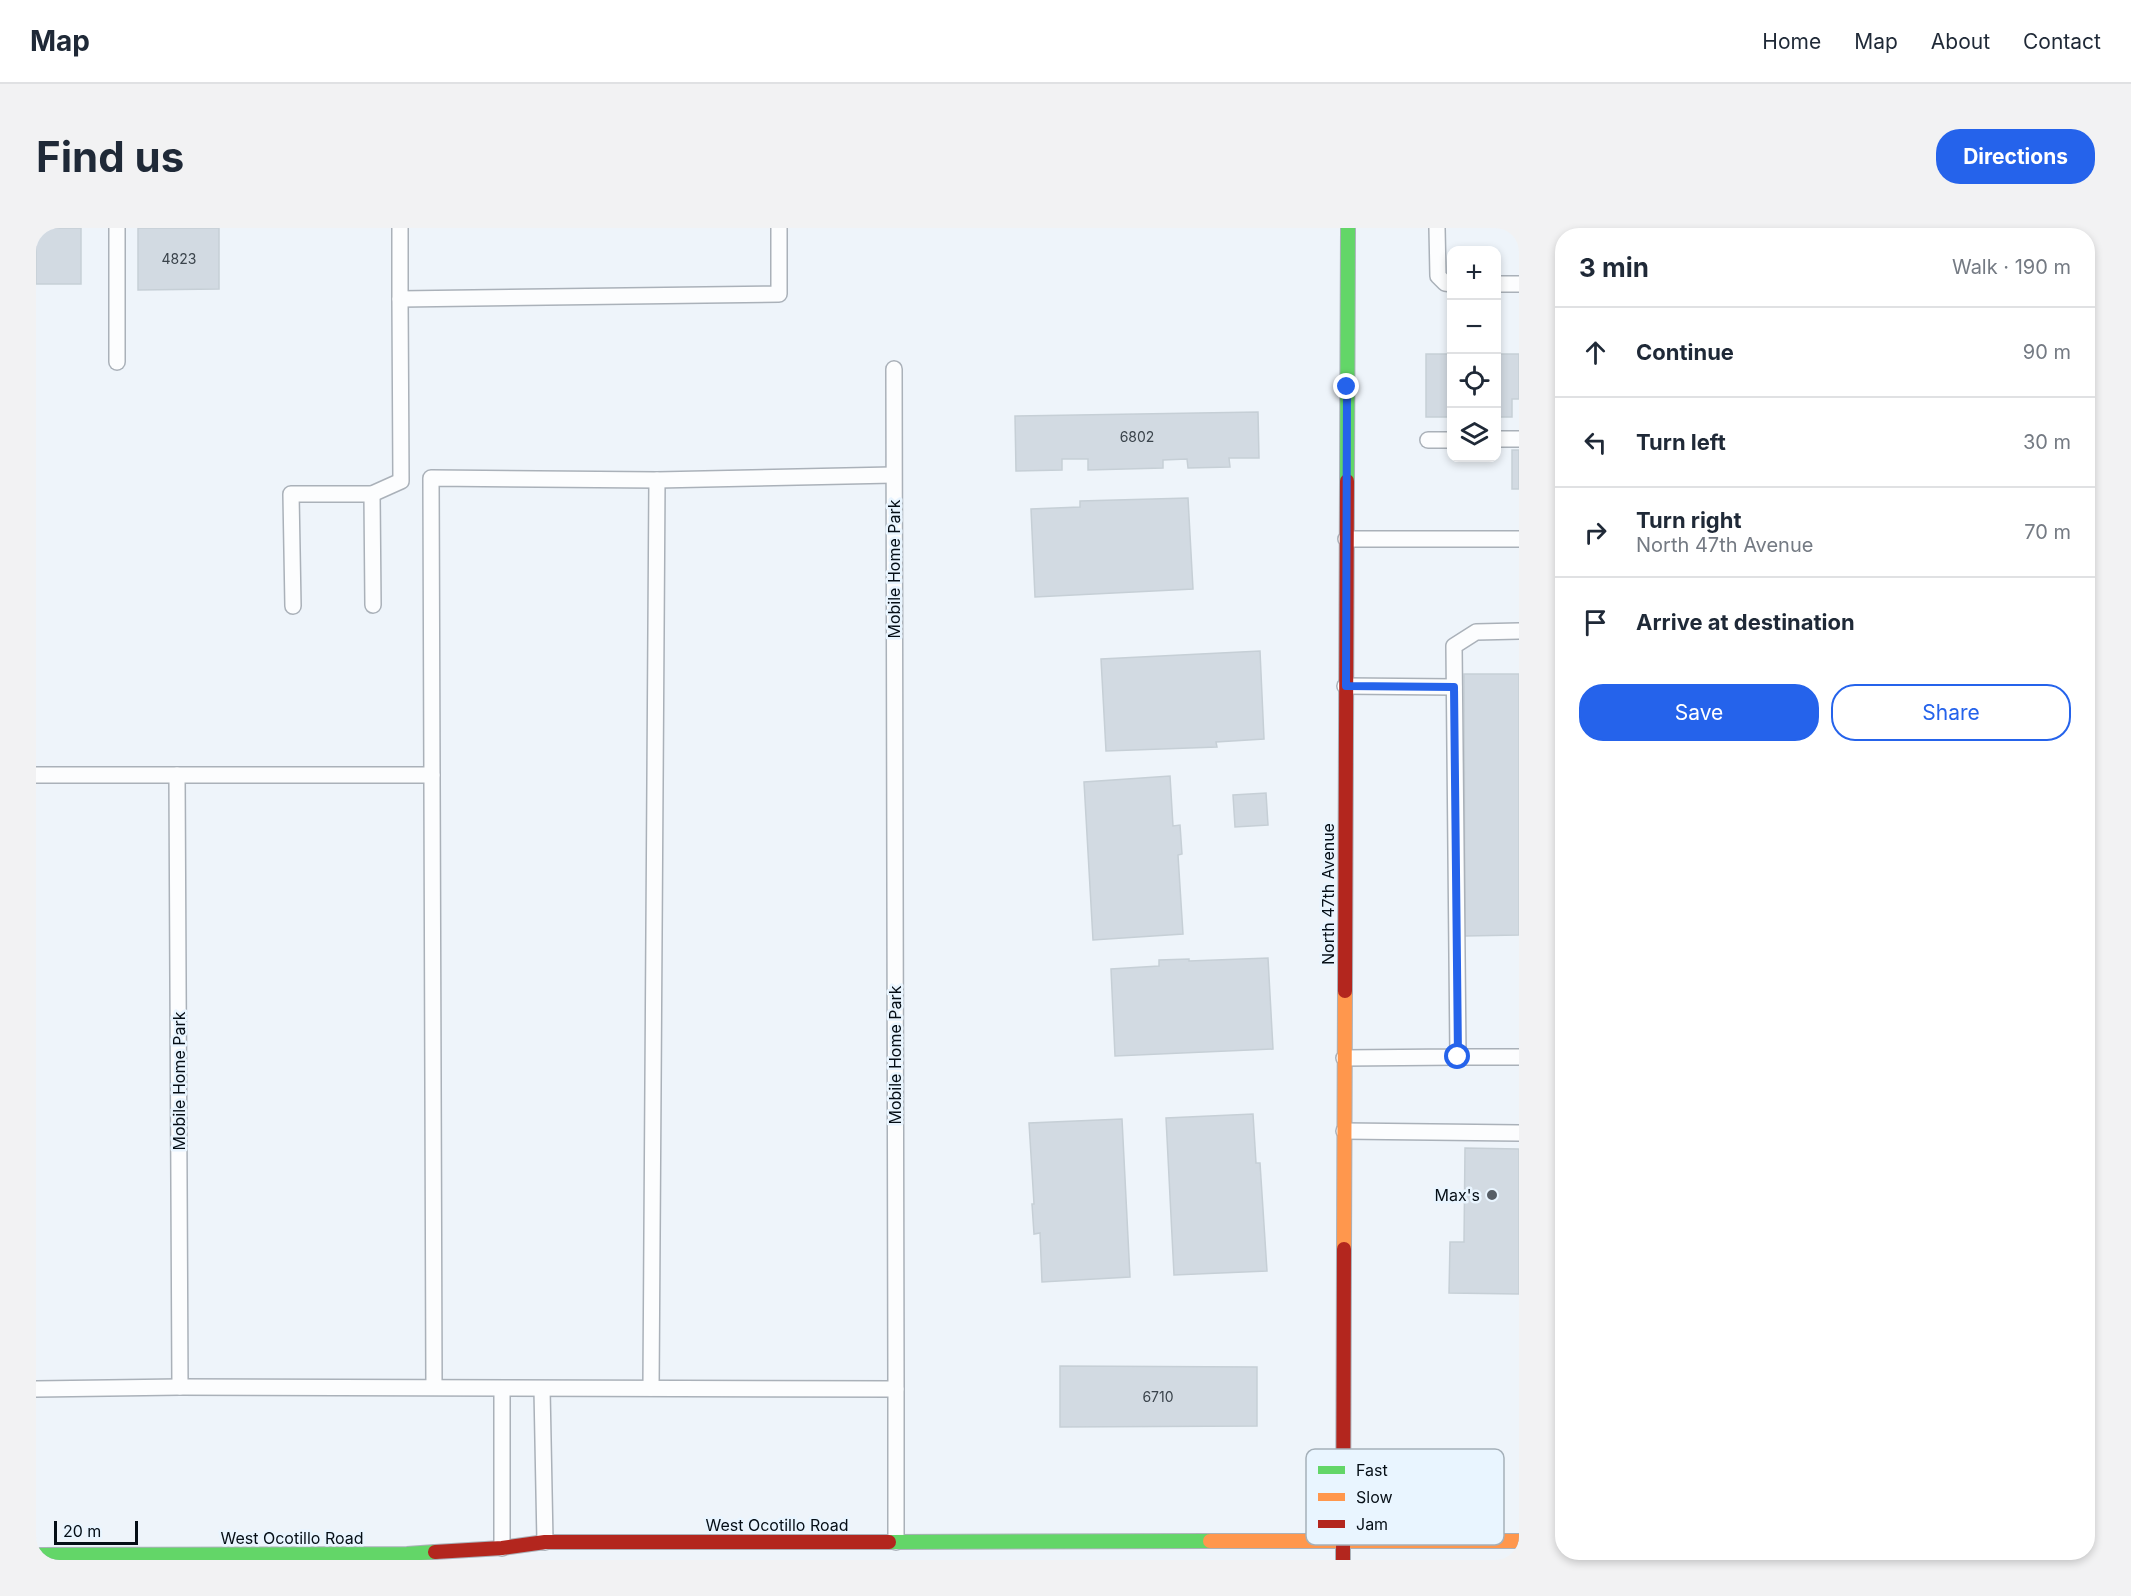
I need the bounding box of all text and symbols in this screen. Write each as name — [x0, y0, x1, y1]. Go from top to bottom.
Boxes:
text: Map — [30, 24, 90, 58]
text: Home — [1762, 29, 1821, 54]
text: Map — [1854, 29, 1898, 54]
text: About — [1931, 29, 1990, 54]
text: Contact — [2023, 29, 2101, 54]
button: Directions — [1936, 129, 2095, 184]
text: Find us — [36, 131, 184, 182]
map controls — [1447, 246, 1501, 462]
button: + — [1447, 246, 1501, 300]
house number: 4823 — [162, 250, 196, 267]
text: 3 min — [1579, 252, 1649, 283]
text: Walk · 190 m — [1952, 255, 2071, 279]
button: − — [1447, 300, 1501, 354]
icon: ahead — [1579, 336, 1612, 369]
text: Continue — [1636, 339, 1734, 365]
text: 90 m — [2023, 340, 2071, 364]
button: locate — [1447, 354, 1501, 408]
route end — [1333, 373, 1359, 399]
button: layers — [1447, 408, 1501, 462]
icon: left — [1579, 426, 1612, 459]
house number: 6802 — [1120, 428, 1154, 445]
text: Turn left — [1636, 429, 1726, 455]
text: 30 m — [2023, 430, 2071, 454]
street label: Mobile Home Park — [884, 499, 904, 639]
text: Turn right — [1636, 507, 1742, 533]
icon: right — [1579, 516, 1612, 549]
text: 70 m — [2024, 520, 2071, 544]
text: North 47th Avenue — [1636, 533, 1813, 557]
icon: arrive — [1579, 606, 1612, 639]
text: Arrive at destination — [1636, 609, 1855, 635]
button: Save — [1579, 684, 1819, 741]
button: Share — [1831, 684, 2071, 741]
street label: North 47th Avenue — [1318, 823, 1338, 965]
street label: Mobile Home Park — [885, 985, 905, 1125]
street label: Mobile Home Park — [169, 1011, 189, 1151]
route start — [1444, 1043, 1470, 1069]
place label: Max's — [1435, 1185, 1480, 1205]
marker: Max's — [1485, 1188, 1499, 1202]
house number: 6710 — [1142, 1388, 1174, 1405]
legend — [1306, 1449, 1504, 1545]
text: Fast — [1356, 1460, 1388, 1480]
text: Slow — [1356, 1487, 1393, 1507]
text: Jam — [1356, 1514, 1388, 1534]
street label: West Ocotillo Road — [706, 1515, 848, 1535]
scale bar — [54, 1518, 138, 1546]
text: 20 m — [63, 1521, 101, 1541]
street label: West Ocotillo Road — [221, 1528, 363, 1548]

